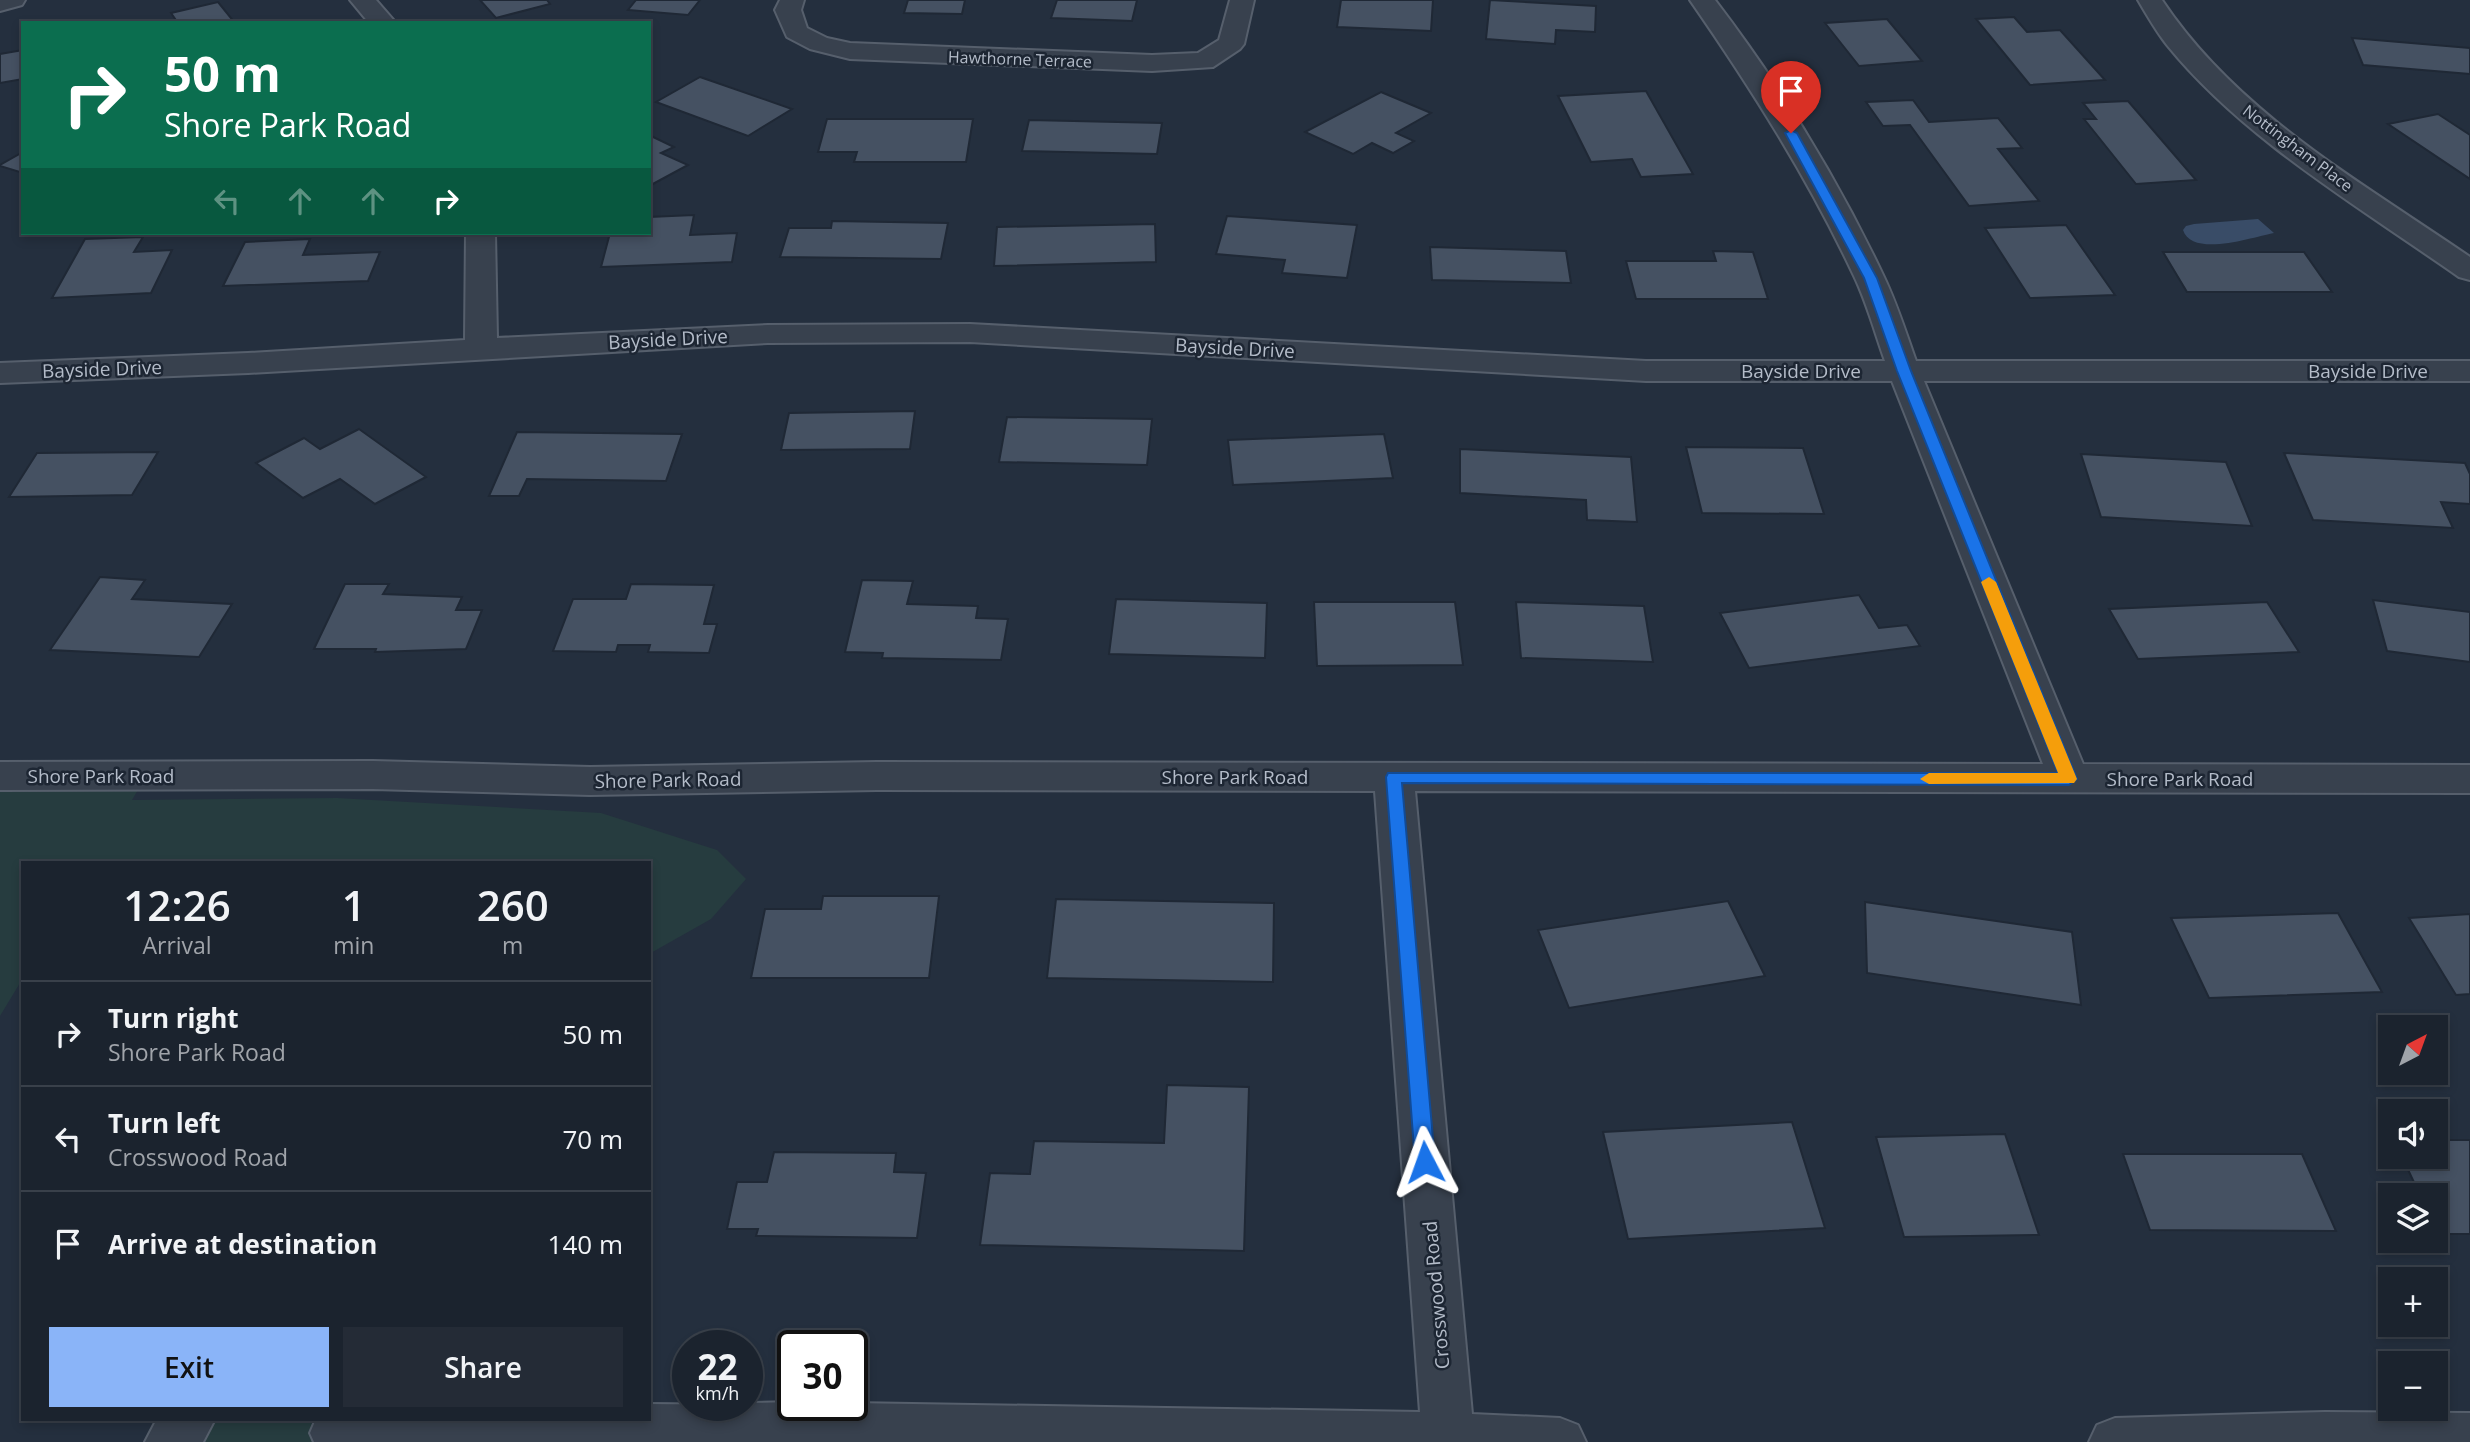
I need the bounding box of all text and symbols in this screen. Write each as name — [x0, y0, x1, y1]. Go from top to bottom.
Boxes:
text: 50 m — [164, 40, 281, 106]
street label: Hawthorne Terrace — [948, 45, 1092, 73]
icon: right — [49, 49, 140, 140]
pin — [1761, 61, 1821, 133]
icon: arrive — [1772, 72, 1810, 110]
street label: Nottingham Place — [2238, 99, 2358, 197]
text: Shore Park Road — [164, 103, 411, 146]
icon: left — [208, 182, 246, 220]
icon: ahead — [281, 182, 319, 220]
icon: ahead — [354, 182, 392, 220]
icon: right — [427, 182, 465, 220]
street label: Bayside Drive — [607, 323, 729, 355]
street label: Bayside Drive — [1174, 332, 1296, 364]
street label: Bayside Drive — [42, 354, 162, 384]
street label: Bayside Drive — [1741, 358, 1861, 384]
street label: Bayside Drive — [2308, 358, 2428, 384]
street label: Shore Park Road — [28, 763, 174, 789]
street label: Shore Park Road — [1162, 764, 1308, 790]
street label: Shore Park Road — [594, 766, 742, 794]
street label: Shore Park Road — [2107, 766, 2253, 792]
text: 12:26 — [123, 876, 231, 933]
text: 1 — [342, 876, 366, 933]
text: 260 — [477, 876, 549, 933]
text: Arrival — [142, 929, 212, 961]
text: min — [333, 929, 374, 961]
text: m — [502, 929, 523, 961]
text: Turn right — [108, 1000, 239, 1036]
icon: right — [49, 1015, 87, 1053]
north arrow — [2378, 1015, 2448, 1085]
map controls — [2378, 1015, 2448, 1421]
text: 50 m — [562, 1016, 623, 1052]
text: Shore Park Road — [108, 1036, 286, 1068]
button: sound — [2378, 1099, 2448, 1169]
text: Turn left — [108, 1105, 220, 1141]
icon: left — [49, 1120, 87, 1158]
text: 70 m — [562, 1121, 623, 1157]
position arrow — [1388, 1125, 1462, 1199]
text: Crosswood Road — [108, 1141, 288, 1173]
button: layers — [2378, 1183, 2448, 1253]
street label: Crosswood Road — [1417, 1220, 1455, 1370]
icon: arrive — [49, 1225, 87, 1263]
text: Arrive at destination — [108, 1226, 377, 1262]
text: 140 m — [548, 1226, 623, 1262]
button: + — [2378, 1267, 2448, 1337]
button: Exit — [49, 1327, 329, 1407]
button: Share — [343, 1327, 623, 1407]
speed limit sign: 30 — [777, 1330, 868, 1421]
text: 22 — [697, 1343, 738, 1390]
button: − — [2378, 1351, 2448, 1421]
text: km/h — [696, 1381, 739, 1405]

